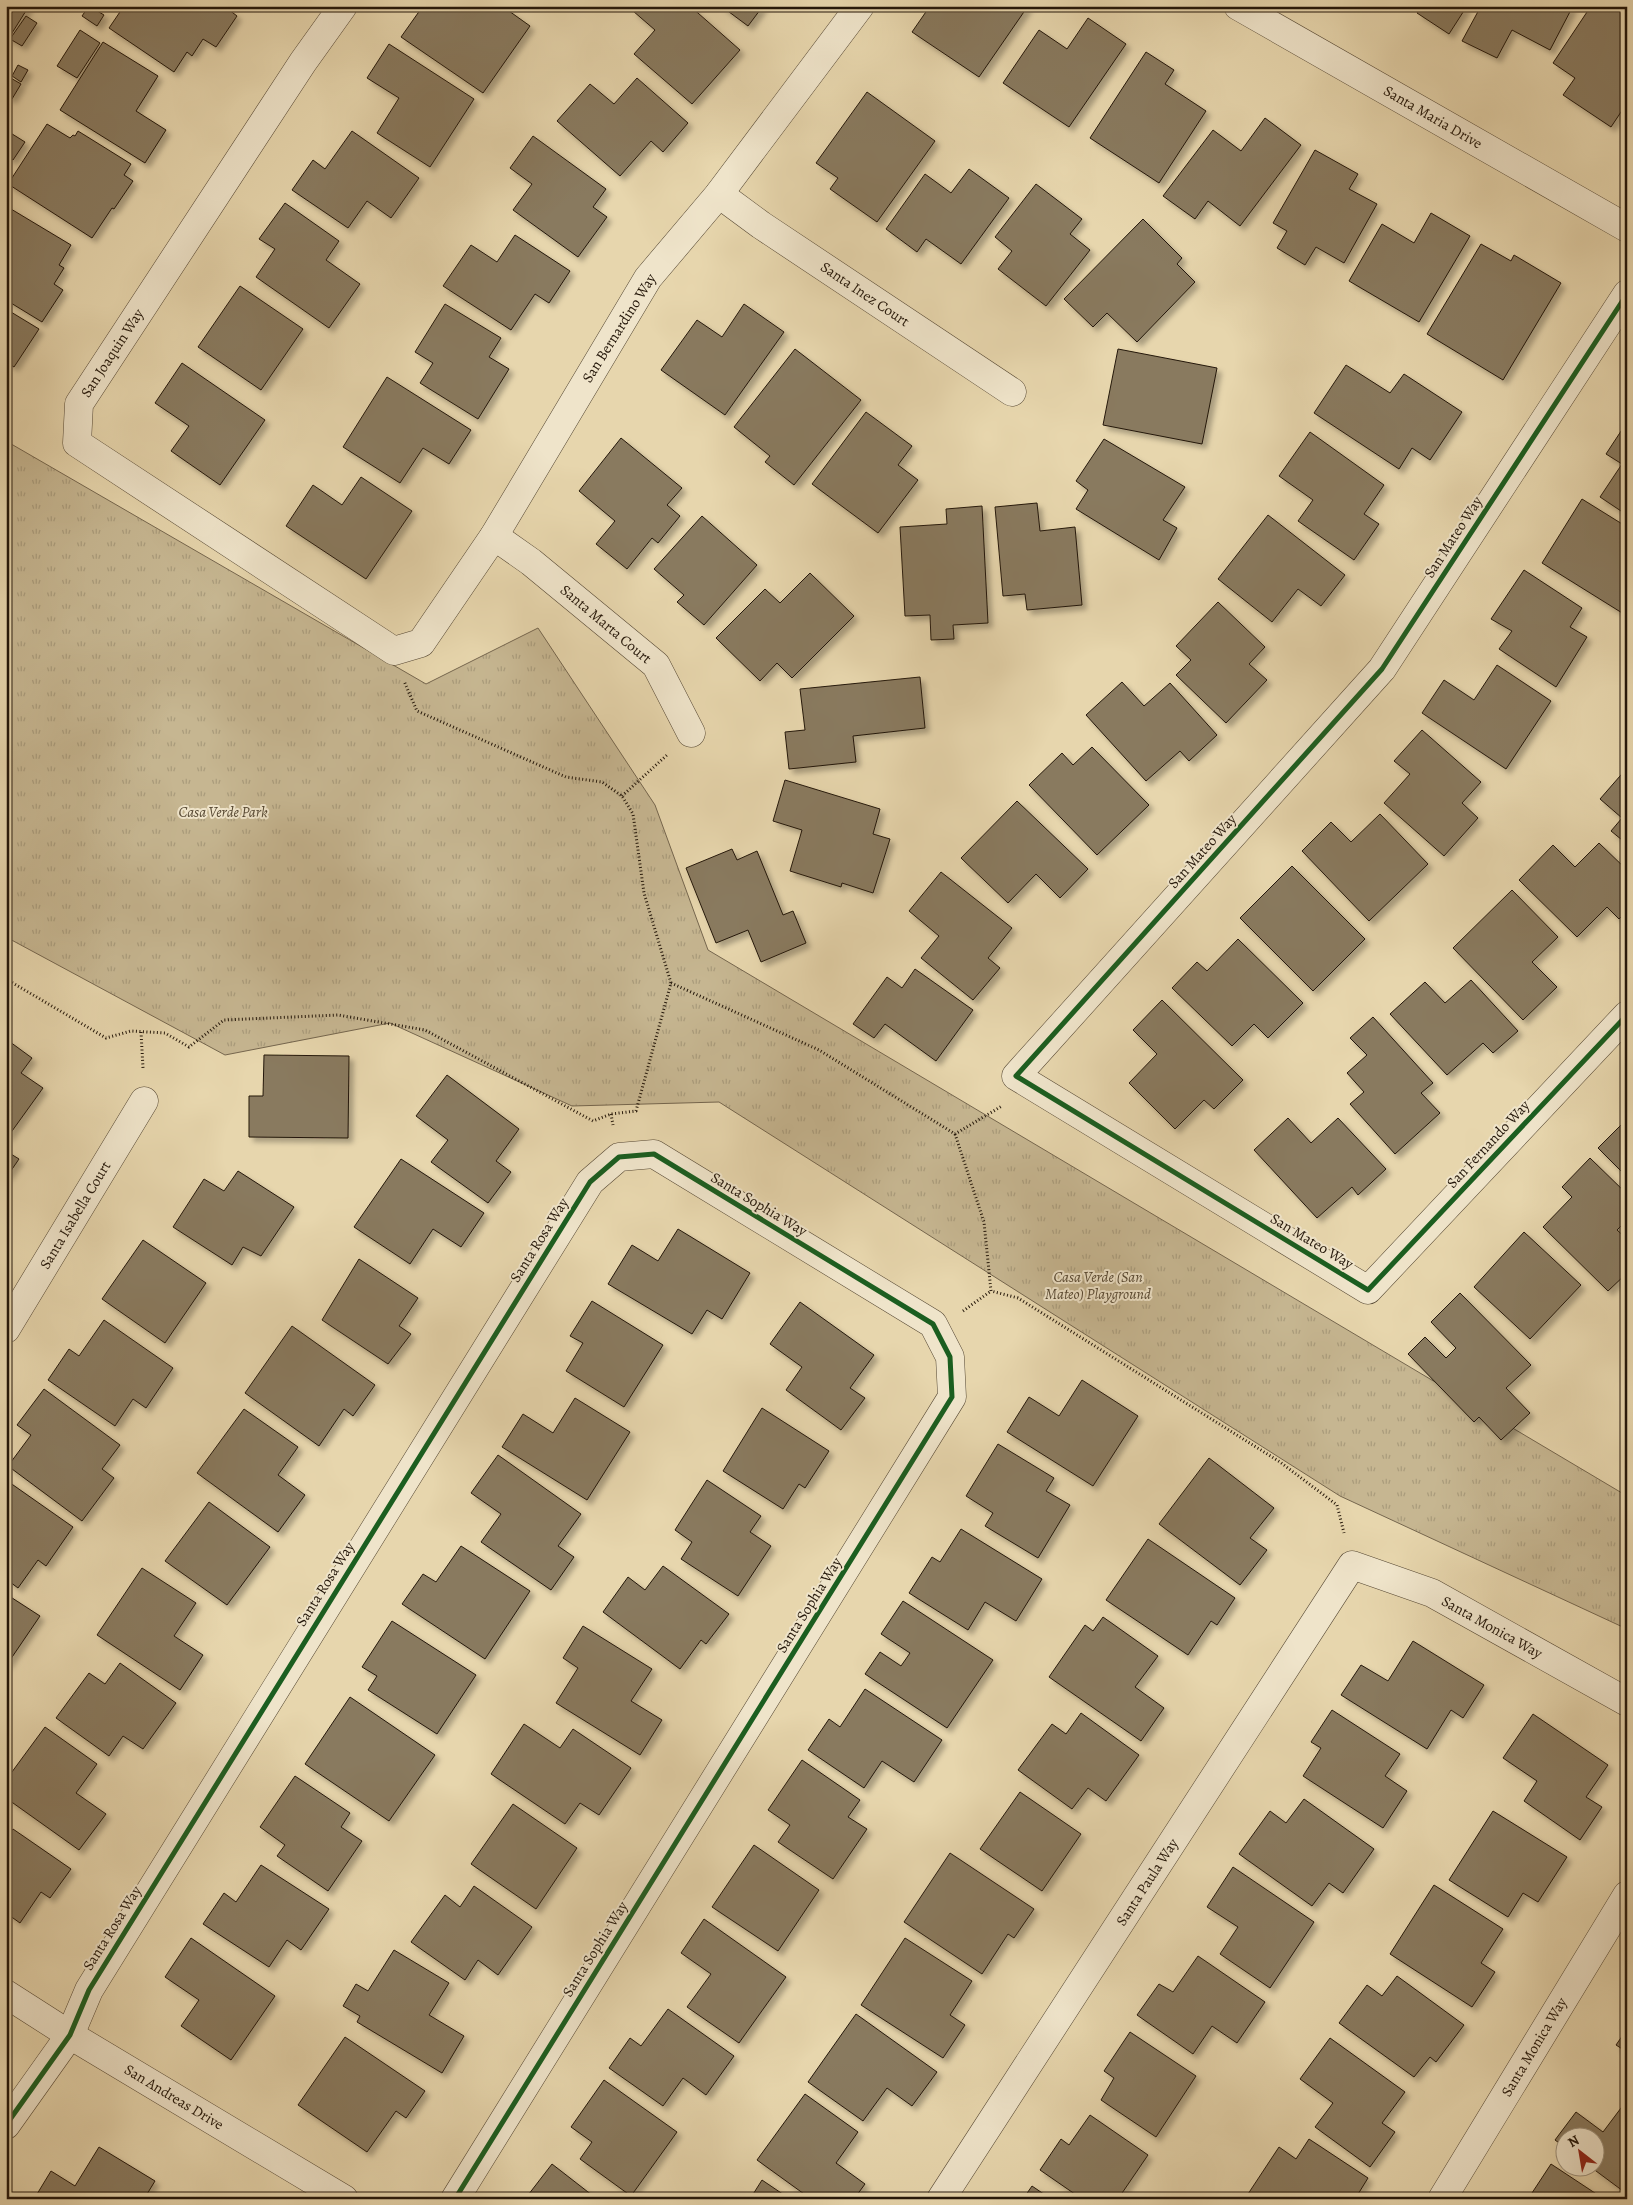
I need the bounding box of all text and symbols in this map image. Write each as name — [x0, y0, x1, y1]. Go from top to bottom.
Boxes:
street label: Santa Maria Drive — [1380, 81, 1486, 154]
street label: Santa Inez Court — [817, 257, 913, 331]
street label: San Bernardino Way — [577, 269, 661, 386]
street label: San Joaquin Way — [76, 305, 148, 401]
street label: San Mateo Way — [1419, 492, 1487, 582]
street label: Santa Marta Court — [556, 580, 656, 668]
park label: Casa Verde Park — [178, 802, 268, 822]
street label: San Mateo Way — [1163, 809, 1241, 892]
street label: San Fernando Way — [1442, 1095, 1534, 1192]
street label: Santa Isabella Court — [35, 1157, 115, 1273]
street label: Santa Sophia Way — [707, 1167, 811, 1241]
street label: Santa Rosa Way — [505, 1194, 573, 1286]
street label: San Mateo Way — [1267, 1208, 1358, 1274]
park label: Casa Verde (San Mateo) Playground — [1045, 1267, 1151, 1304]
street label: Santa Rosa Way — [291, 1538, 359, 1630]
street label: Santa Sophia Way — [772, 1553, 847, 1657]
street label: Santa Monica Way — [1438, 1591, 1546, 1663]
street label: Santa Paula Way — [1111, 1834, 1183, 1930]
street label: Santa Rosa Way — [78, 1882, 146, 1974]
street label: Santa Sophia Way — [558, 1897, 633, 2001]
street label: Santa Monica Way — [1496, 1993, 1572, 2100]
street label: San Andreas Drive — [121, 2059, 228, 2135]
north arrow — [1556, 2128, 1606, 2178]
text: N — [1564, 2131, 1583, 2152]

